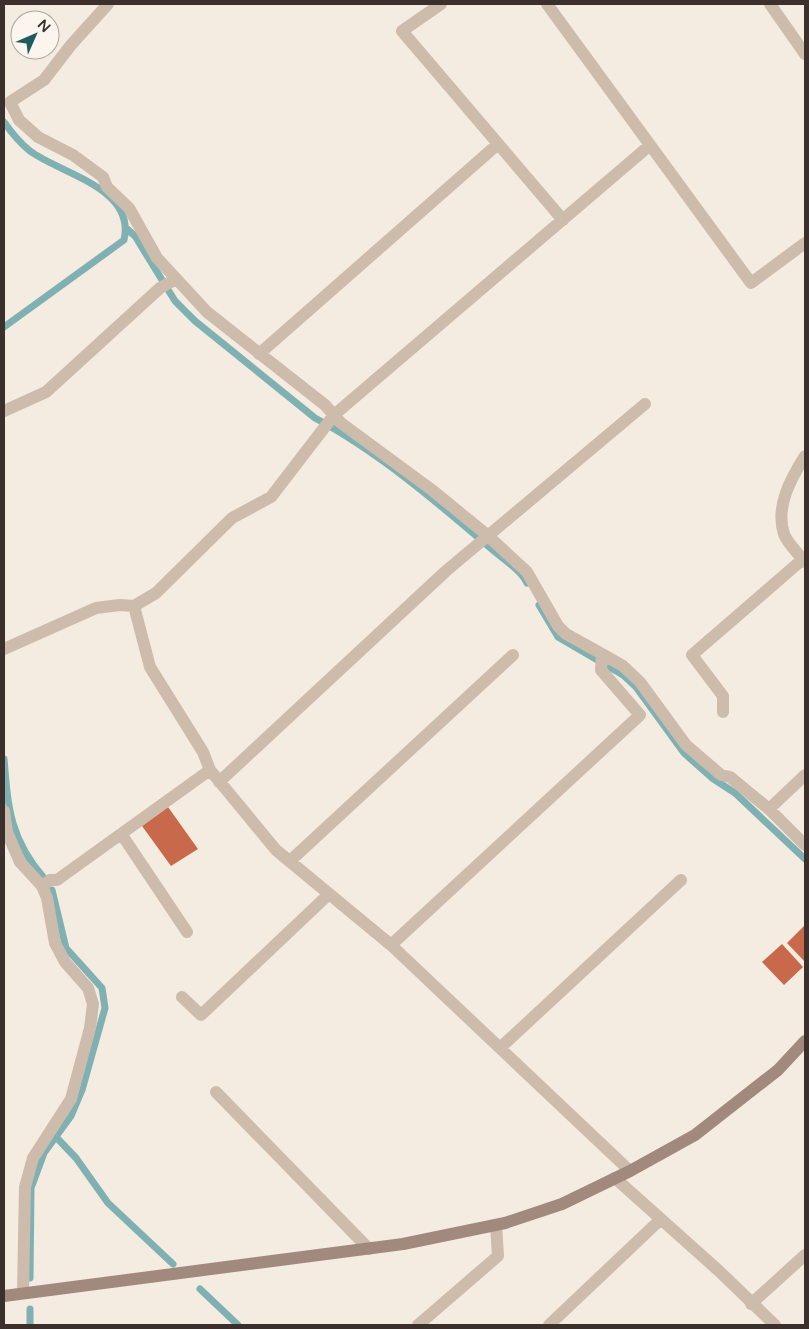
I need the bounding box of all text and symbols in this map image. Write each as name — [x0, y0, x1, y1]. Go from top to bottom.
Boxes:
north arrow — [10, 10, 60, 60]
text: N — [34, 16, 54, 36]

